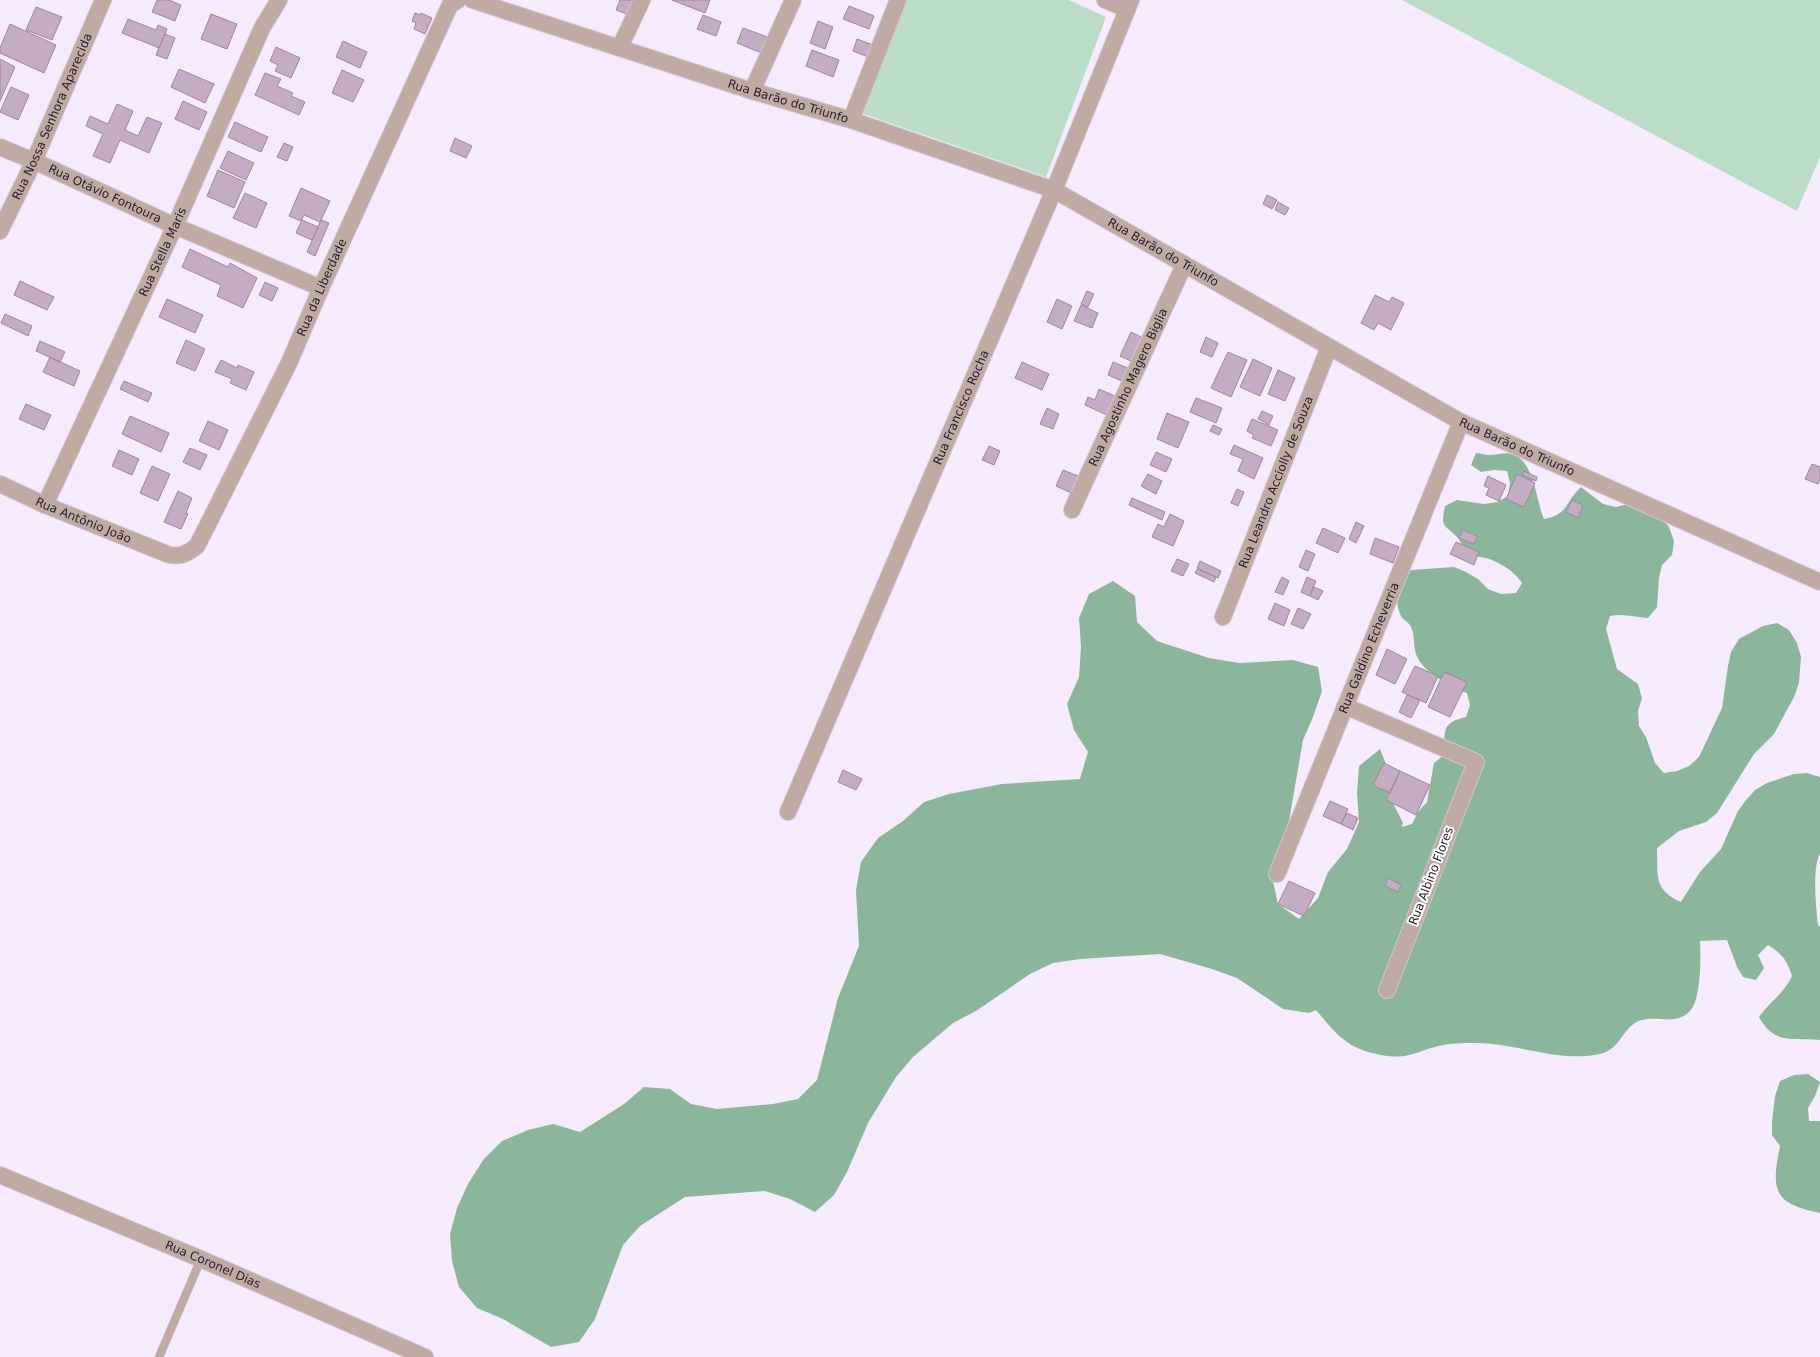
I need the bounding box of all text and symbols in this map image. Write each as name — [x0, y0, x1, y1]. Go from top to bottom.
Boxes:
street label: Rua Nossa Senhora Aparecida — [9, 31, 95, 202]
street label: Rua Barão do Triunfo — [726, 77, 850, 126]
street label: Rua Otávio Fontoura — [46, 162, 164, 226]
street label: Rua Stella Maris — [136, 205, 189, 299]
street label: Rua Barão do Triunfo — [1105, 215, 1221, 289]
street label: Rua da Liberdade — [294, 236, 350, 338]
street label: Rua Agostinho Magero Biglia — [1086, 306, 1170, 469]
street label: Rua Francisco Rocha — [930, 348, 992, 467]
street label: Rua Leandro Acciolly de Souza — [1236, 394, 1316, 570]
street label: Rua Barão do Triunfo — [1457, 415, 1577, 479]
street label: Rua Antônio João — [33, 495, 133, 546]
street label: Rua Galdino Echeverria — [1336, 580, 1402, 716]
street label: Rua Albino Flores — [1406, 825, 1456, 927]
street label: Rua Coronel Dias — [163, 1238, 263, 1291]

